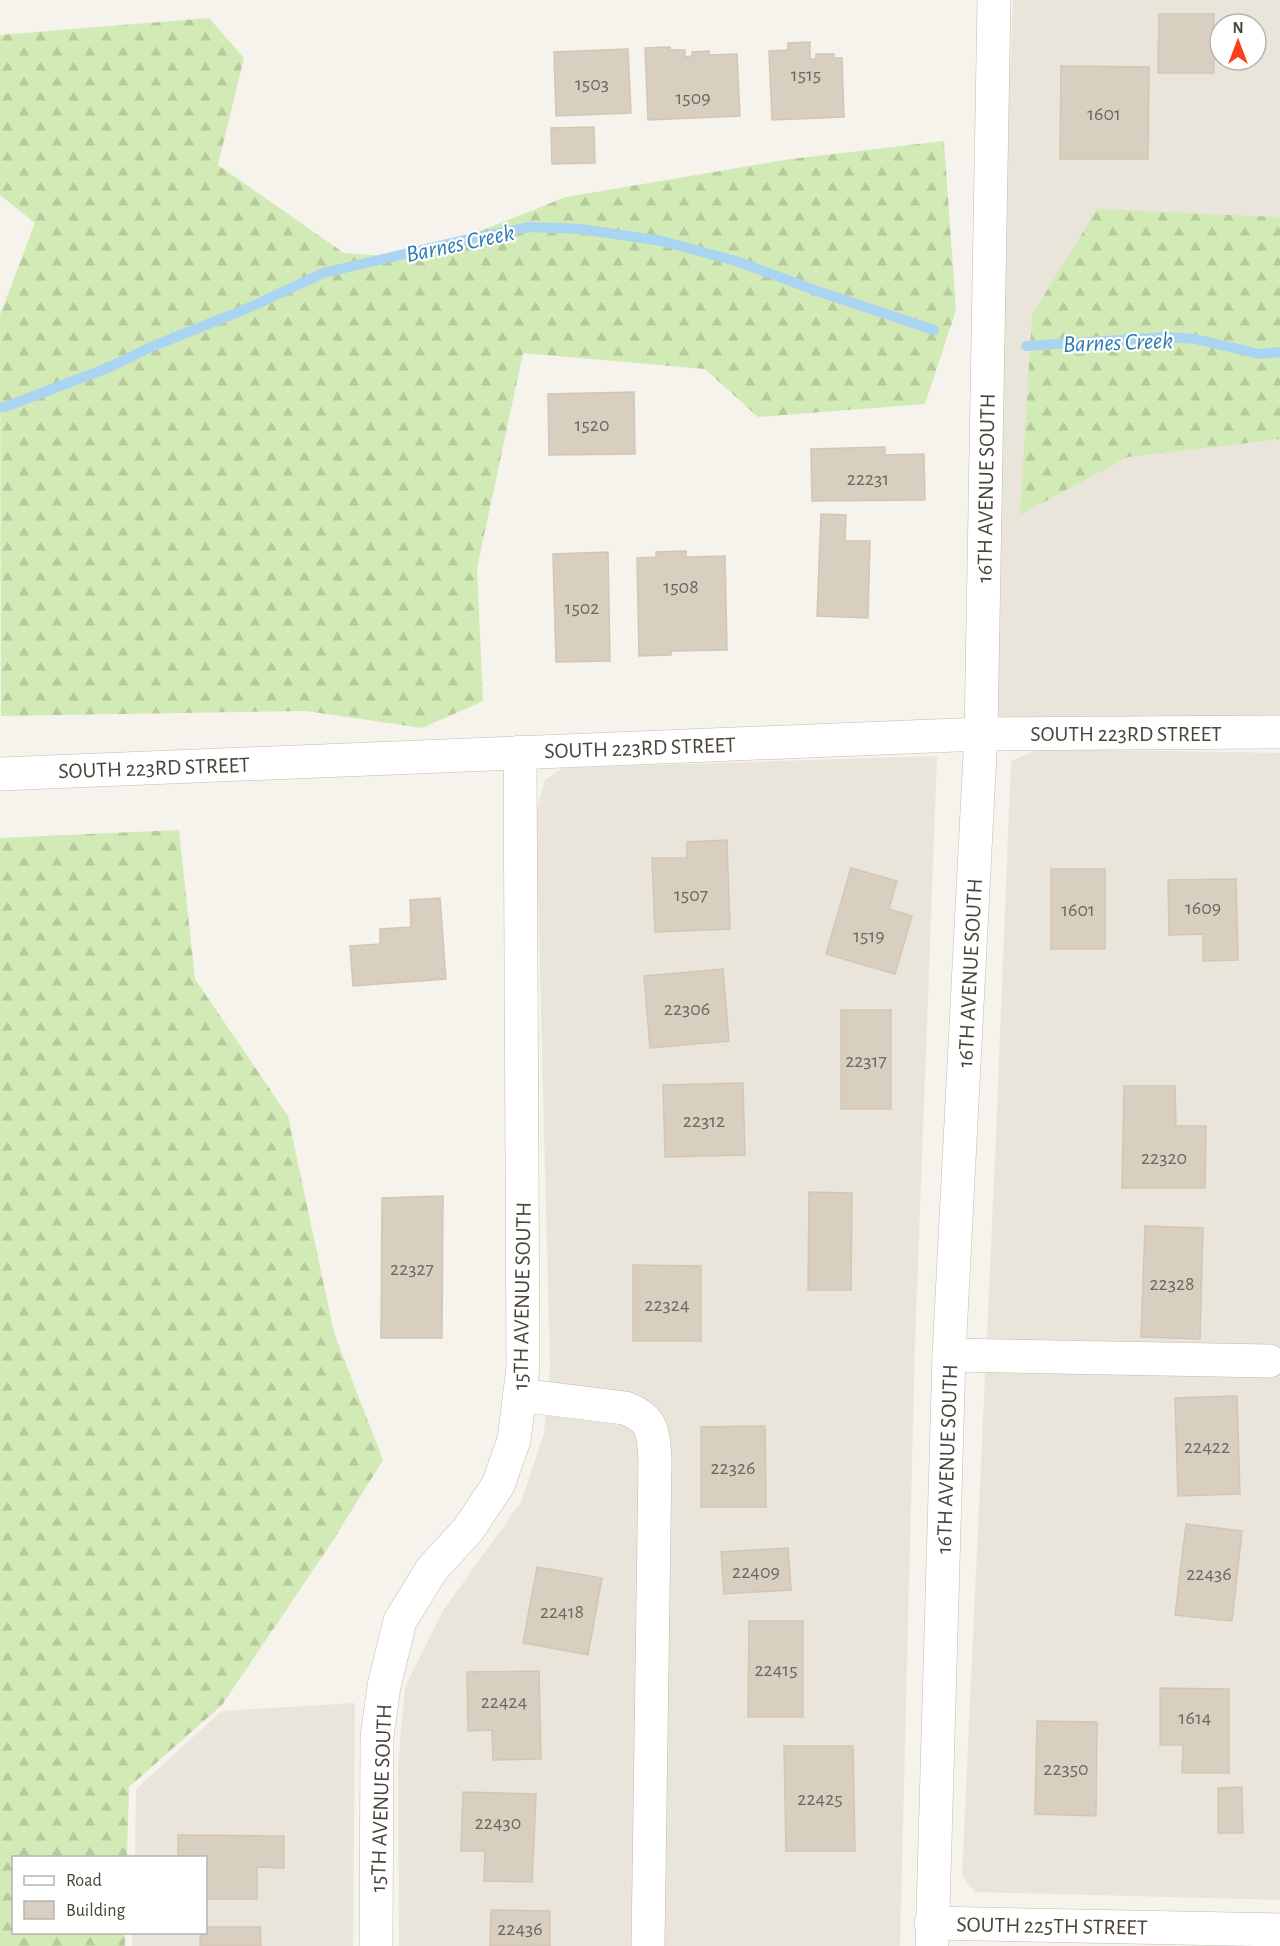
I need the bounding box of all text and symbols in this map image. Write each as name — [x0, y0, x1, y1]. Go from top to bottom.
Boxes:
north arrow — [1208, 12, 1268, 72]
text: N — [1232, 20, 1244, 36]
house number: 1515 — [791, 65, 821, 85]
house number: 1503 — [575, 74, 609, 94]
house number: 1509 — [675, 88, 711, 108]
house number: 1601 — [1087, 104, 1121, 124]
water label: Barnes Creek — [404, 221, 517, 267]
water label: Barnes Creek — [1062, 329, 1174, 357]
street label: 16TH AVENUE SOUTH — [973, 393, 999, 583]
house number: 1520 — [575, 415, 609, 435]
house number: 22231 — [847, 469, 889, 489]
house number: 1508 — [663, 577, 699, 597]
house number: 1502 — [565, 598, 599, 618]
street label: SOUTH 223RD STREET — [1030, 723, 1222, 745]
street label: SOUTH 223RD STREET — [544, 734, 736, 762]
street label: SOUTH 223RD STREET — [58, 754, 250, 782]
street label: 16TH AVENUE SOUTH — [954, 878, 986, 1068]
house number: 1507 — [674, 885, 708, 905]
house number: 1609 — [1185, 898, 1221, 918]
house number: 1601 — [1061, 900, 1095, 920]
house number: 1519 — [853, 926, 885, 946]
house number: 22306 — [664, 999, 710, 1019]
house number: 22317 — [845, 1051, 887, 1071]
house number: 22312 — [683, 1111, 725, 1131]
house number: 22320 — [1141, 1148, 1187, 1168]
street label: 15TH AVENUE SOUTH — [509, 1202, 535, 1390]
house number: 22327 — [390, 1259, 434, 1279]
house number: 22328 — [1149, 1274, 1195, 1294]
house number: 22324 — [644, 1295, 690, 1315]
street label: 16TH AVENUE SOUTH — [933, 1364, 961, 1554]
house number: 22422 — [1184, 1437, 1230, 1457]
house number: 22326 — [711, 1458, 755, 1478]
house number: 22409 — [732, 1562, 780, 1582]
house number: 22436 — [1186, 1564, 1232, 1584]
house number: 22418 — [540, 1602, 584, 1622]
house number: 22415 — [754, 1660, 798, 1680]
house number: 22424 — [481, 1692, 527, 1712]
street label: 15TH AVENUE SOUTH — [367, 1703, 395, 1893]
house number: 1614 — [1179, 1708, 1211, 1728]
house number: 22350 — [1043, 1759, 1089, 1779]
house number: 22425 — [797, 1789, 843, 1809]
house number: 22430 — [475, 1813, 521, 1833]
legend — [12, 1856, 207, 1934]
text: Road — [66, 1872, 102, 1890]
text: Building — [66, 1902, 126, 1920]
street label: SOUTH 225TH STREET — [956, 1913, 1148, 1939]
house number: 22436 — [497, 1919, 543, 1939]

